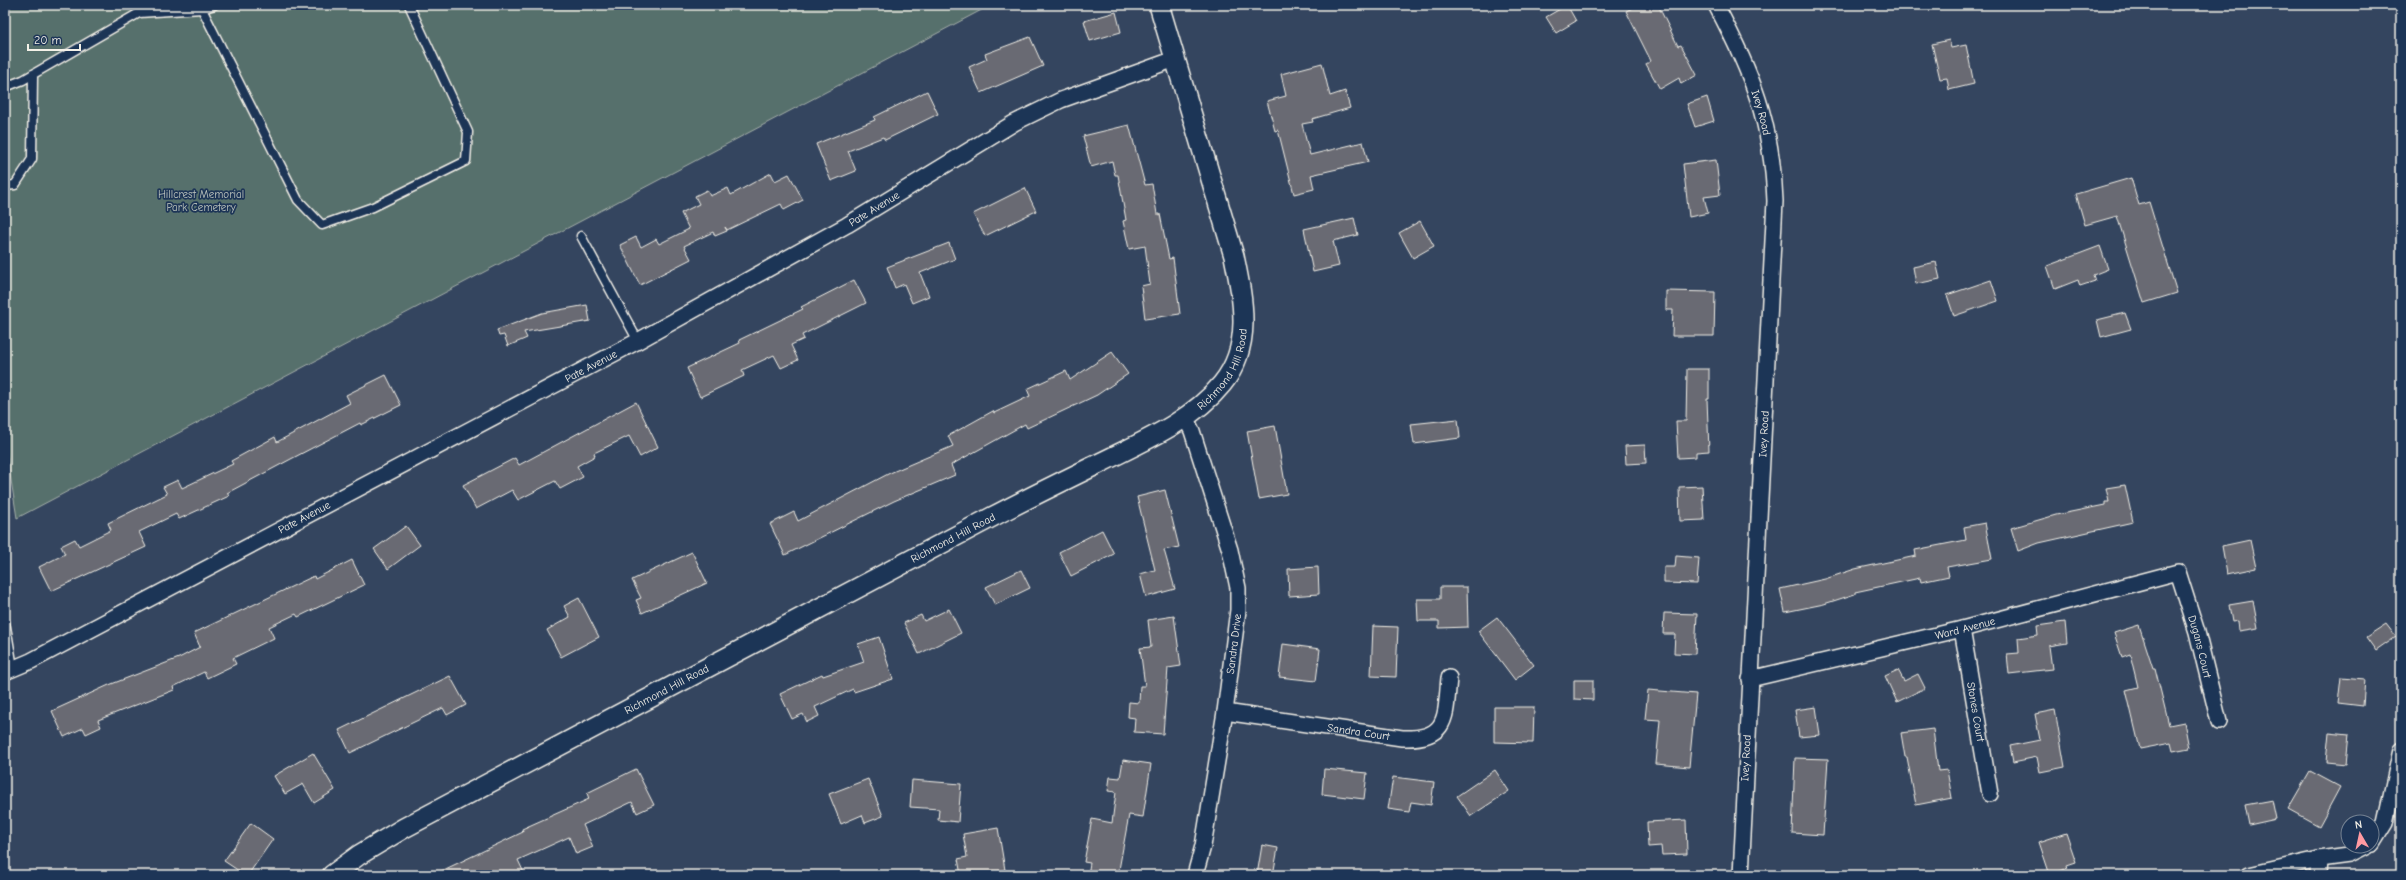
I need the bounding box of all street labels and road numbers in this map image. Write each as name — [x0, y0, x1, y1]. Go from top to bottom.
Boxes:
street label: Ivey Road — [1749, 88, 1774, 136]
street label: Pate Avenue — [846, 188, 902, 229]
street label: Richmond Hill Road — [1194, 328, 1249, 412]
street label: Pate Avenue — [563, 347, 619, 385]
street label: Ivey Road — [1756, 410, 1772, 458]
street label: Pate Avenue — [276, 498, 333, 536]
street label: Richmond Hill Road — [908, 510, 997, 565]
street label: Sandra Drive — [1224, 613, 1244, 675]
street label: Ward Avenue — [1934, 614, 1997, 642]
street label: Dugans Court — [2186, 614, 2215, 680]
street label: Richmond Hill Road — [622, 661, 711, 717]
street label: Stones Court — [1965, 681, 1988, 743]
street label: Sandra Court — [1326, 721, 1392, 743]
street label: Ivey Road — [1738, 734, 1754, 782]

